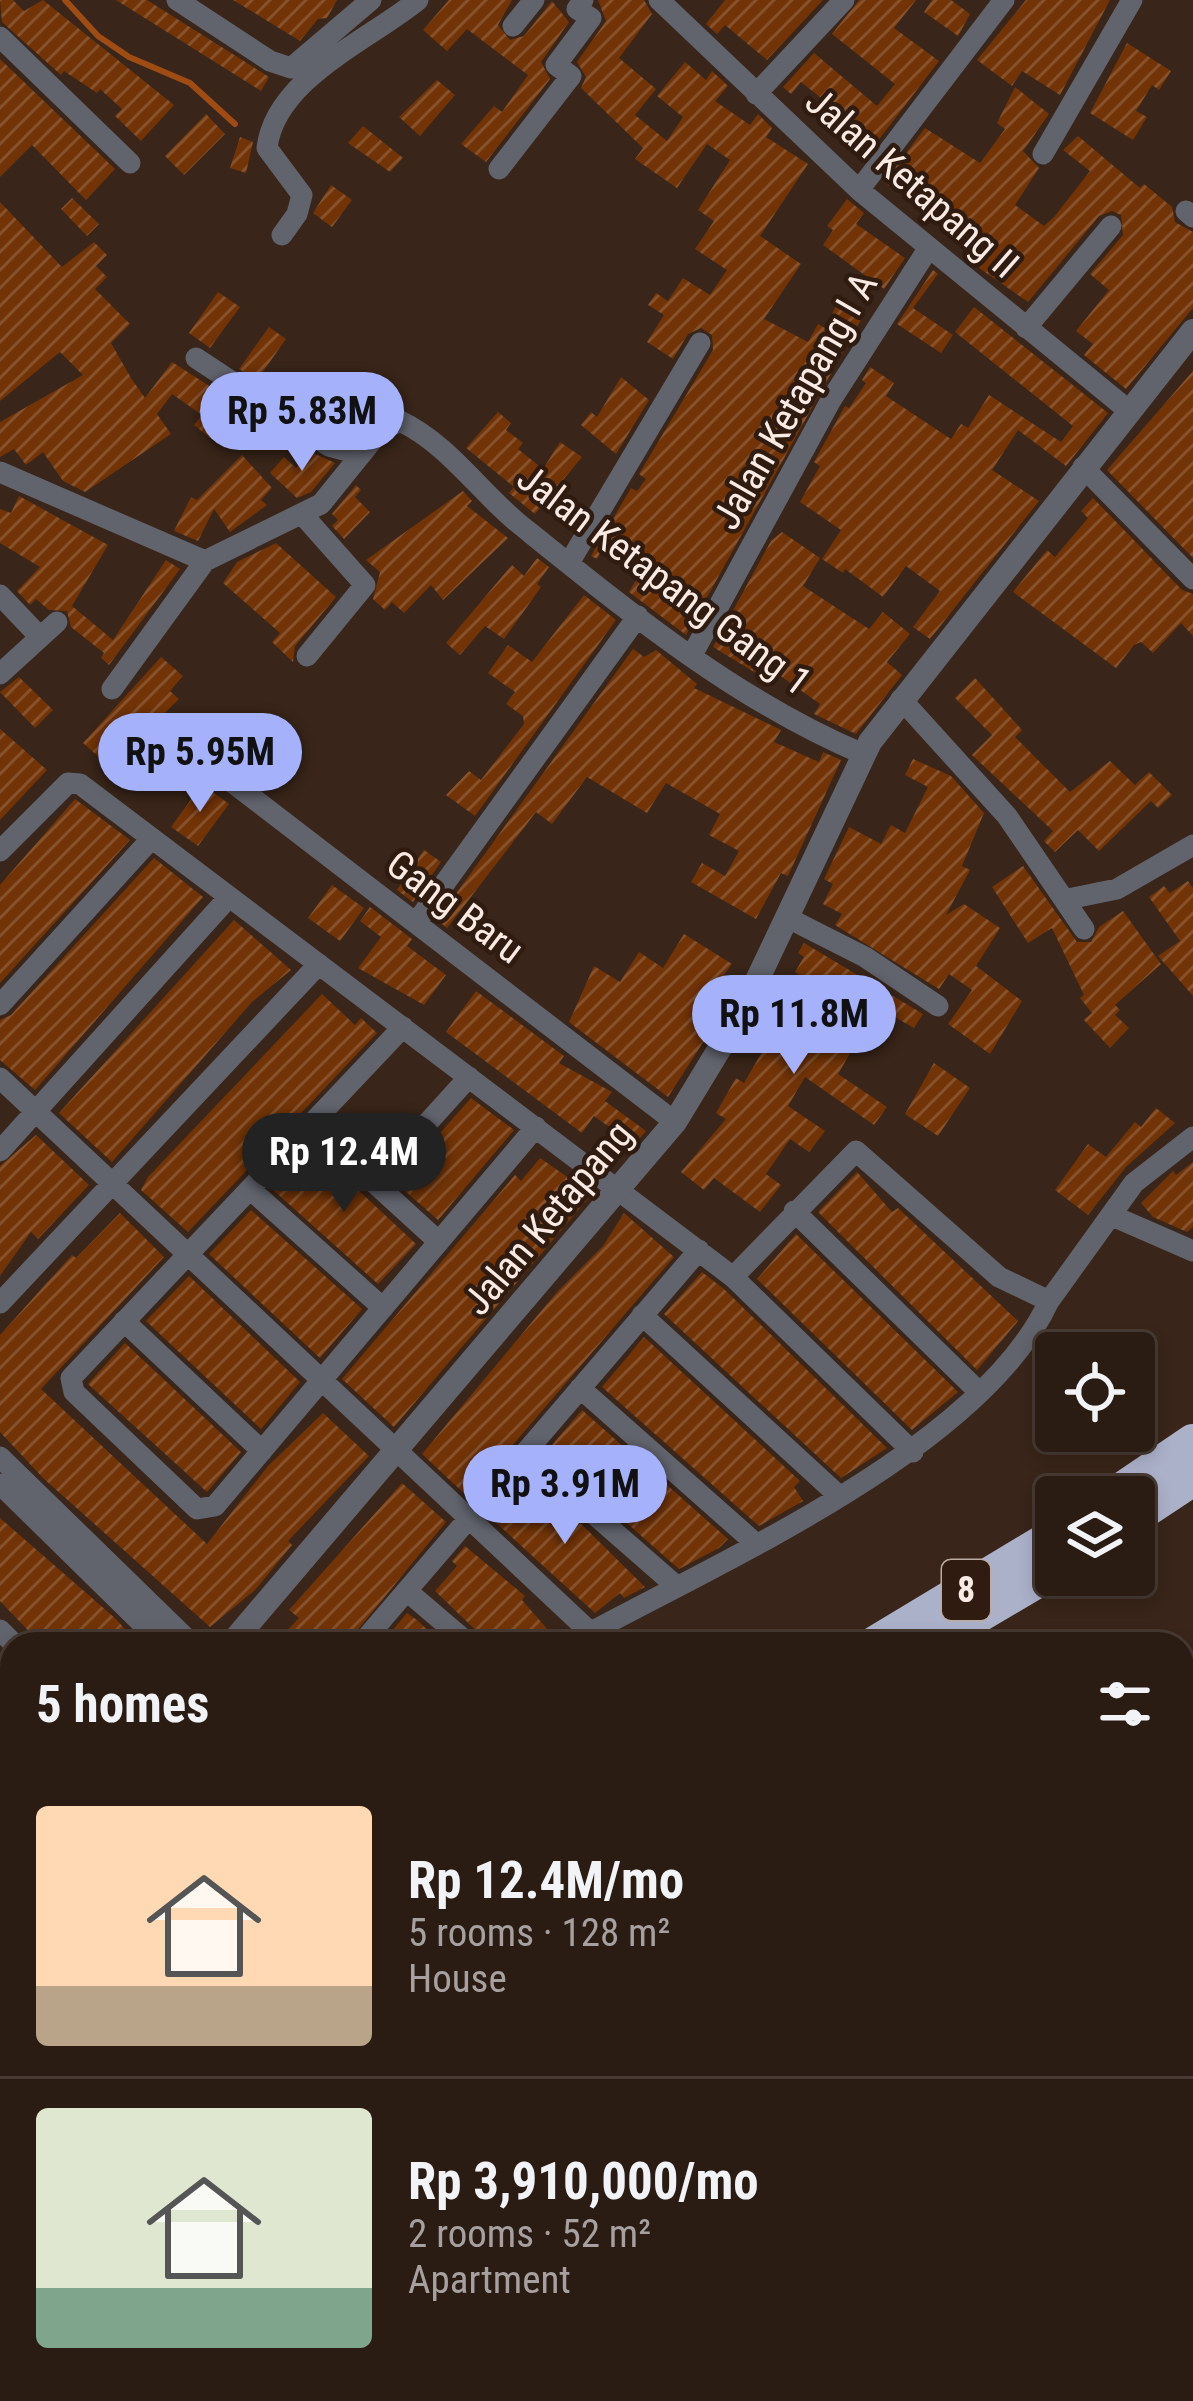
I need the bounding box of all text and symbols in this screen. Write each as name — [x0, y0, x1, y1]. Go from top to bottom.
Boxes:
street label: Jalan Ketapang II — [796, 78, 1028, 288]
street label: Jalan Ketapang I A — [703, 265, 887, 537]
pin: Rp 5.83M — [178, 372, 426, 474]
text: Rp 5.83M — [227, 388, 377, 434]
street label: Jalan Ketapang Gang 1 — [508, 455, 820, 705]
pin: Rp 5.95M — [76, 713, 324, 815]
text: Rp 5.95M — [125, 729, 275, 775]
street label: Gang Baru — [377, 841, 533, 973]
pin: Rp 11.8M — [670, 975, 918, 1077]
text: Rp 11.8M — [719, 991, 869, 1037]
street label: Jalan Ketapang — [454, 1112, 642, 1324]
pin: Rp 12.4M — [220, 1113, 468, 1215]
text: Rp 12.4M — [269, 1129, 419, 1175]
map controls — [1035, 1332, 1155, 1596]
button: locate — [1035, 1332, 1155, 1452]
pin: Rp 3.91M — [441, 1445, 689, 1547]
text: Rp 3.91M — [490, 1461, 640, 1507]
button: layers — [1035, 1476, 1155, 1596]
road number: 8 — [942, 1560, 990, 1620]
icon: filters — [1092, 1671, 1158, 1737]
text: 5 homes — [36, 1675, 209, 1734]
text: Rp 12.4M/mo — [408, 1851, 684, 1910]
icon: home — [132, 1854, 276, 1998]
text: 5 rooms · 128 m² — [408, 1910, 670, 1956]
text: House — [408, 1956, 507, 2002]
text: Rp 3,910,000/mo — [408, 2152, 759, 2211]
icon: home — [132, 2156, 276, 2300]
text: 2 rooms · 52 m² — [408, 2211, 651, 2257]
text: Apartment — [408, 2257, 571, 2303]

